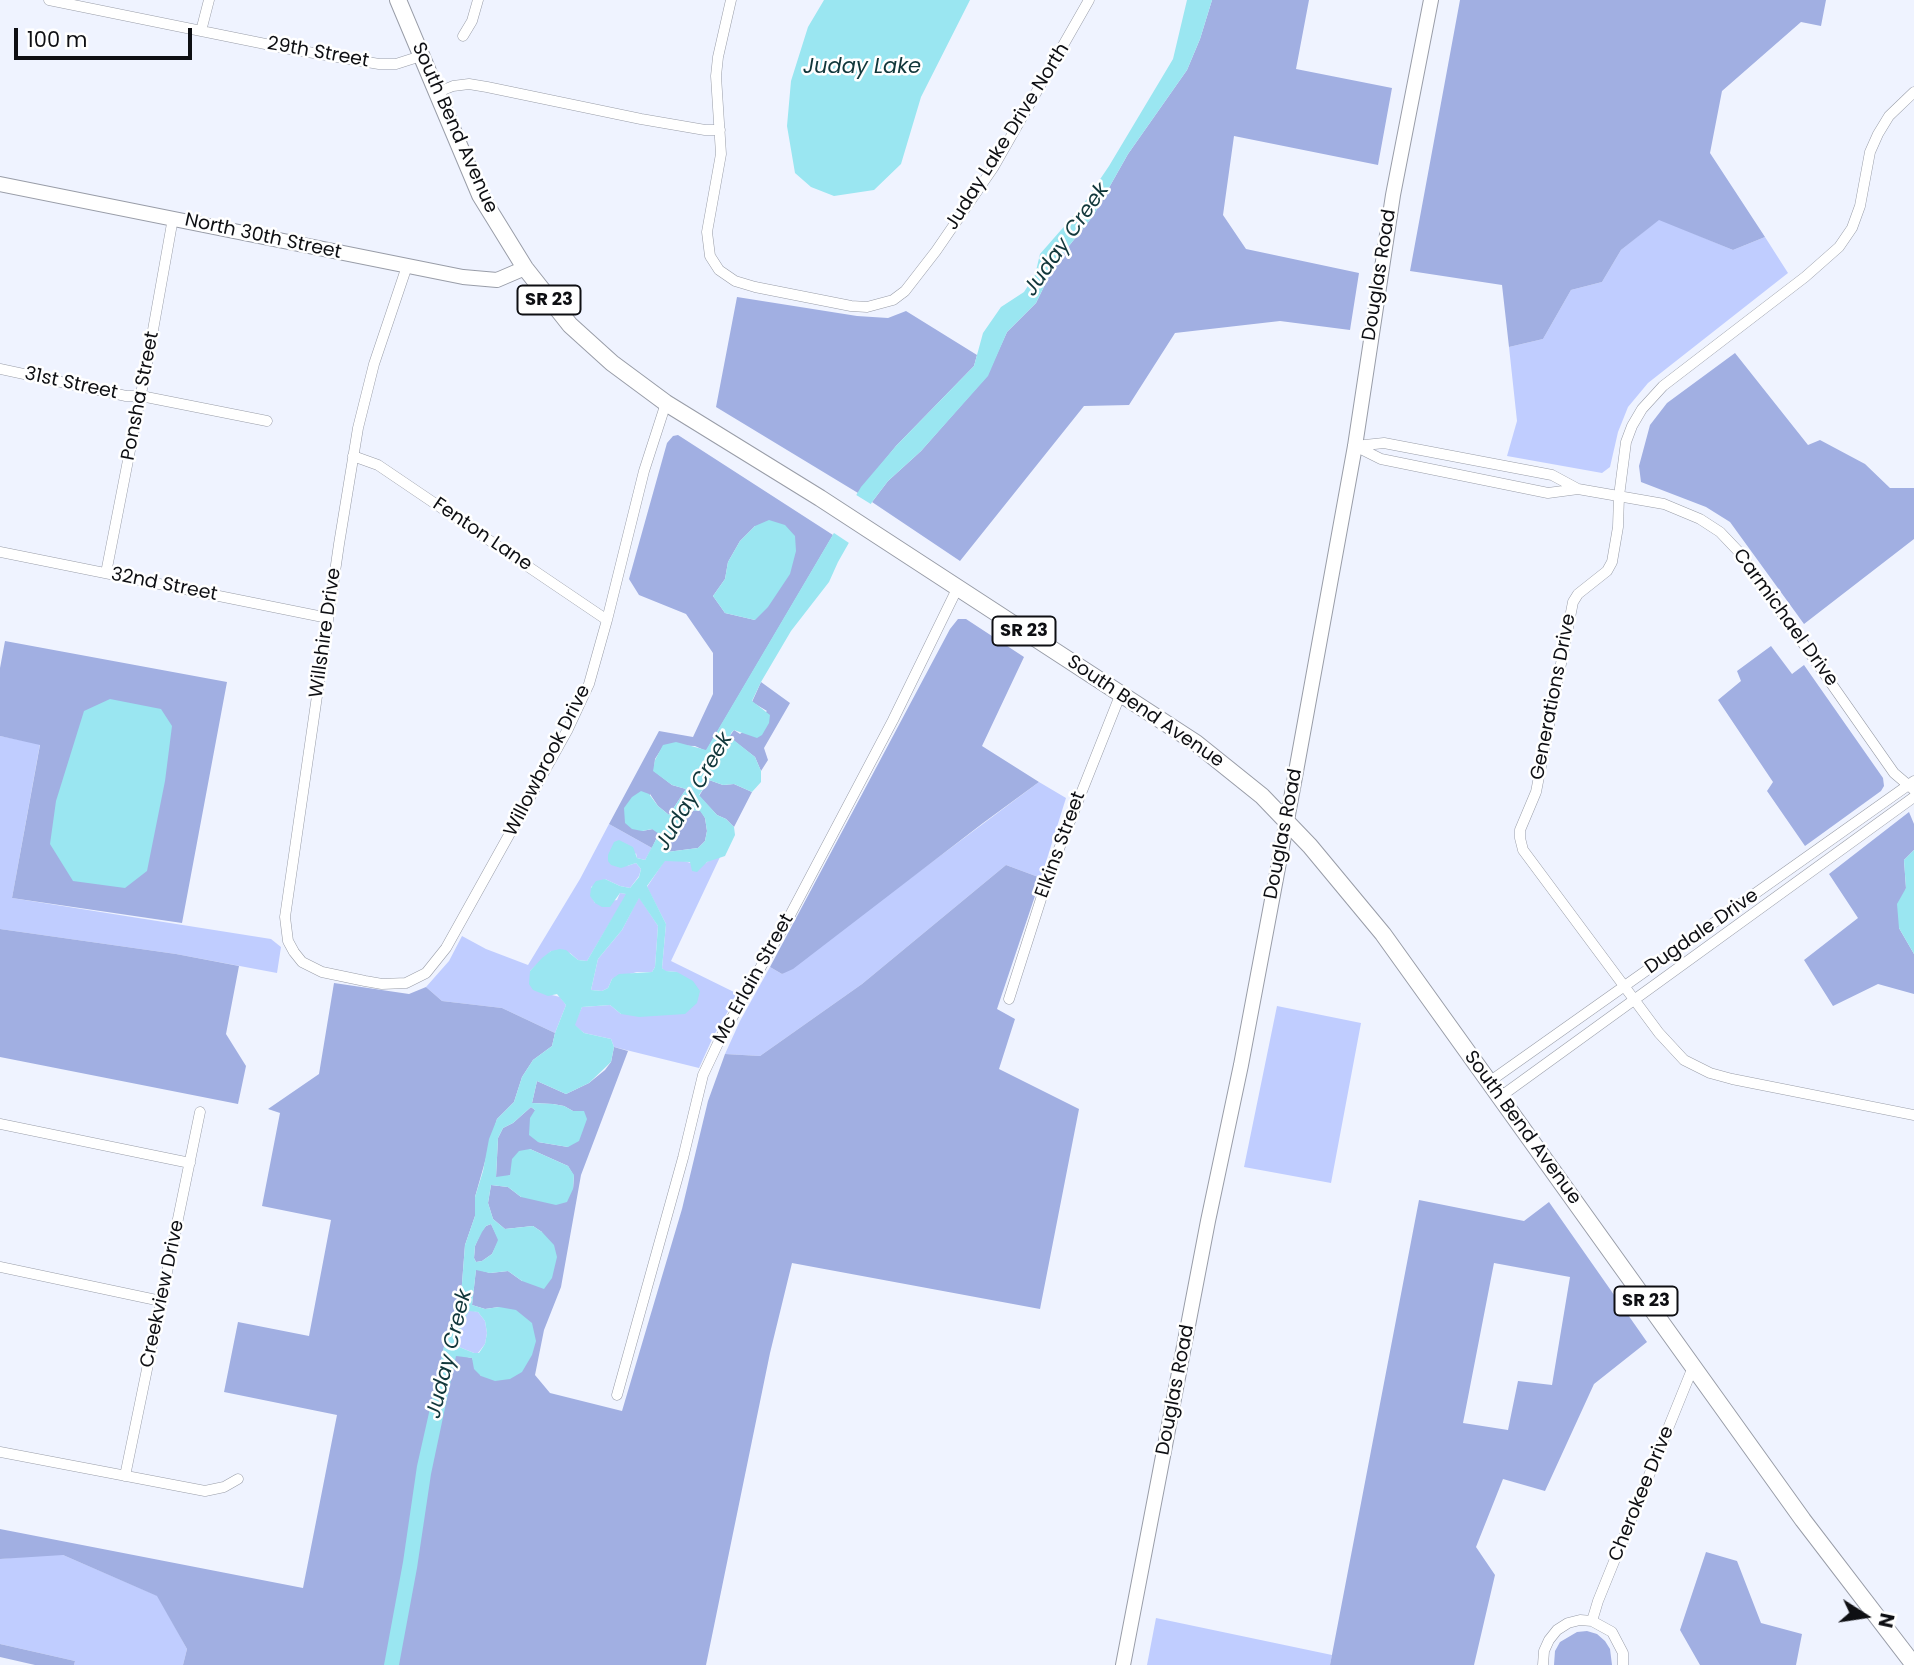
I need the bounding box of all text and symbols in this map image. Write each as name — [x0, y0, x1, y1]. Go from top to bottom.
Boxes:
scale bar — [18, 14, 196, 58]
text: 100 m — [27, 25, 87, 54]
street label: 29th Street — [265, 33, 371, 73]
street label: South Bend Avenue — [406, 39, 502, 217]
street label: Juday Lake Drive North — [941, 39, 1075, 235]
water label: Juday Lake — [803, 55, 921, 81]
water label: Juday Creek — [1019, 179, 1115, 301]
street label: Douglas Road — [1358, 208, 1402, 342]
street label: North 30th Street — [183, 209, 343, 265]
road number: SR 23 — [518, 286, 580, 314]
street label: Ponsha Street — [117, 330, 165, 462]
street label: 31st Street — [22, 363, 120, 405]
street label: Fenton Lane — [428, 493, 536, 577]
street label: Carmichael Drive — [1727, 545, 1843, 691]
street label: 32nd Street — [109, 564, 219, 606]
street label: Willshire Drive — [306, 567, 346, 699]
street label: Generations Drive — [1527, 612, 1581, 782]
road number: SR 23 — [992, 616, 1056, 646]
street label: South Bend Avenue — [1062, 651, 1228, 773]
street label: Willowbrook Drive — [500, 681, 596, 841]
water label: Juday Creek — [651, 729, 739, 855]
street label: Douglas Road — [1260, 767, 1308, 901]
street label: Elkins Street — [1031, 789, 1091, 901]
street label: Dugdale Drive — [1641, 884, 1763, 980]
street label: Mc Erlain Street — [709, 910, 799, 1048]
street label: South Bend Avenue — [1459, 1047, 1585, 1209]
street label: Creekview Drive — [136, 1218, 190, 1370]
road number: SR 23 — [1614, 1286, 1678, 1316]
water label: Juday Creek — [422, 1287, 478, 1421]
street label: Douglas Road — [1152, 1323, 1200, 1457]
street label: Cherokee Drive — [1604, 1423, 1680, 1565]
north arrow — [1830, 1581, 1900, 1651]
text: N — [1871, 1611, 1901, 1630]

